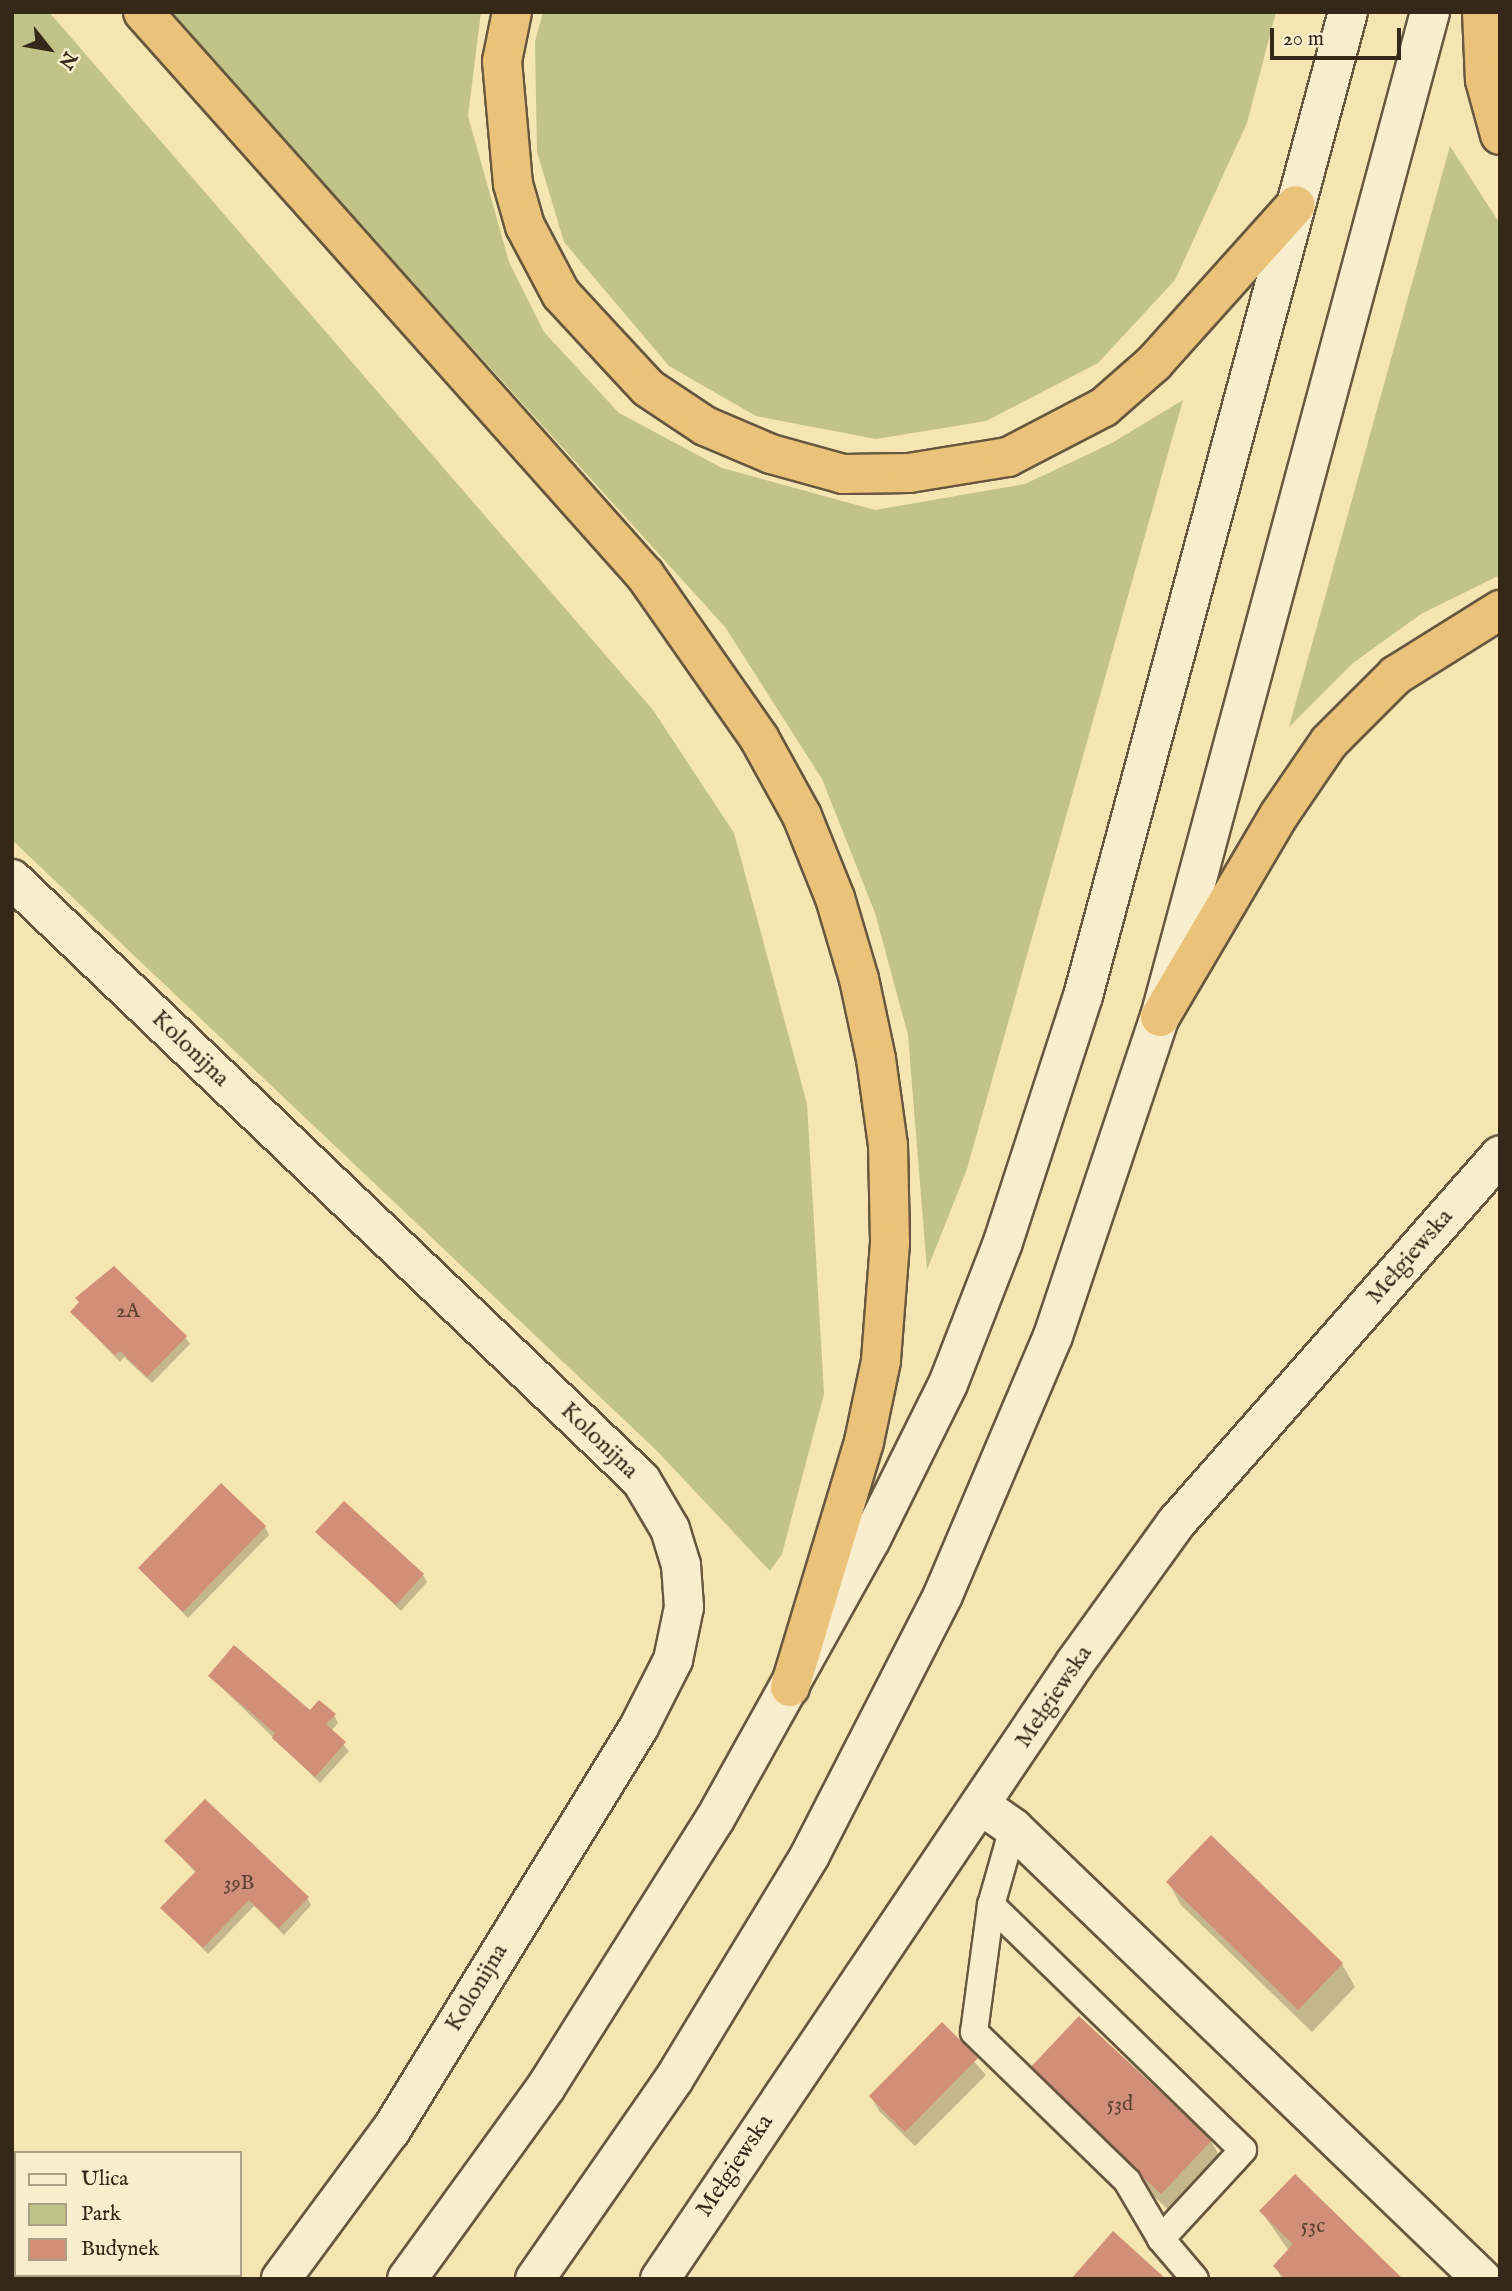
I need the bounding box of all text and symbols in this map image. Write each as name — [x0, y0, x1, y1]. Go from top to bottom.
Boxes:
north arrow — [14, 14, 84, 84]
scale bar — [1274, 14, 1405, 58]
text: 20 m — [1283, 26, 1324, 53]
text: N — [52, 47, 82, 73]
street label: Kolonijna — [145, 1005, 235, 1093]
street label: Mełgiewska — [1361, 1203, 1459, 1311]
house number: 2A — [116, 1299, 140, 1325]
street label: Kolonijna — [554, 1397, 644, 1485]
street label: Mełgiewska — [1009, 1640, 1099, 1754]
house number: 39B — [224, 1871, 254, 1897]
street label: Kolonijna — [440, 1939, 514, 2037]
house number: 53d — [1107, 2092, 1133, 2118]
street label: Mełgiewska — [690, 2109, 780, 2223]
legend — [14, 2151, 242, 2277]
text: Ulica — [81, 2166, 128, 2193]
text: Park — [81, 2201, 121, 2228]
house number: 53c — [1301, 2214, 1325, 2240]
text: Budynek — [81, 2236, 159, 2263]

